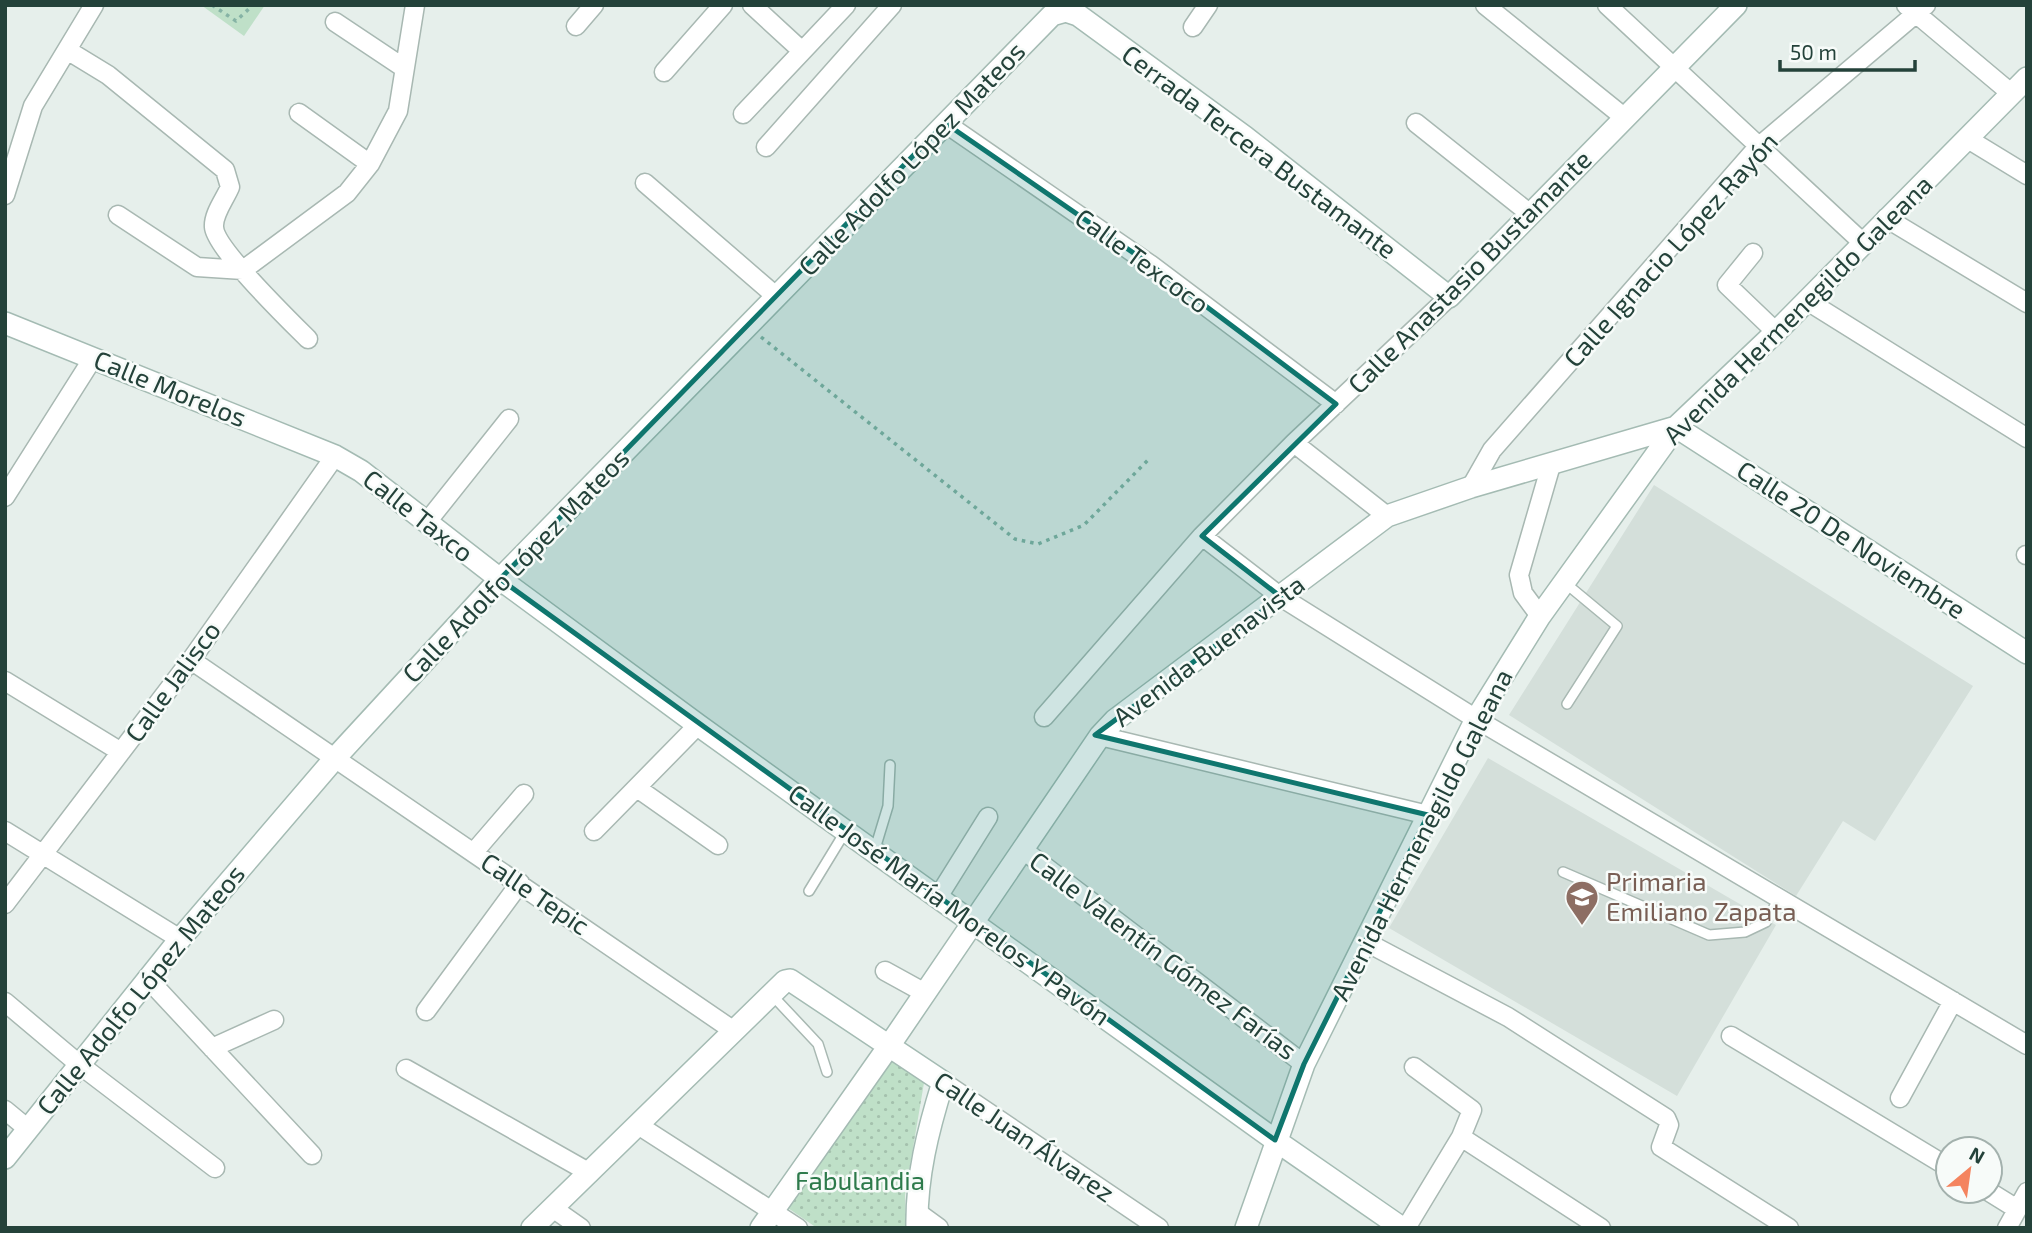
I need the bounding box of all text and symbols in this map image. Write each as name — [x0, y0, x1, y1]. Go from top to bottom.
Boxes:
scale bar — [1780, 28, 1915, 72]
street label: Calle Adolfo López Mateos — [791, 35, 1031, 281]
street label: Cerrada Tercera Bustamante — [1116, 37, 1403, 264]
text: 50 m — [1790, 39, 1837, 64]
street label: Calle Ignacio López Rayón — [1556, 125, 1783, 373]
street label: Calle Anastasio Bustamante — [1341, 143, 1597, 399]
street label: Avenida Hermenegildo Galeana — [1656, 168, 1938, 450]
street label: Calle Texcoco — [1070, 201, 1216, 319]
street label: Calle Morelos — [90, 343, 251, 432]
street label: Calle Adolfo López Mateos — [395, 442, 635, 688]
street label: Calle 20 De Noviembre — [1732, 453, 1972, 624]
street label: Calle Taxco — [358, 462, 480, 567]
street label: Avenida Buenavista — [1106, 568, 1310, 732]
street label: Calle Jalisco — [118, 615, 226, 747]
street label: Avenida Hermenegildo Galeana — [1323, 664, 1518, 1005]
street label: Calle José María Morelos Y Pavón — [783, 777, 1117, 1031]
street label: Calle Valentín Gómez Farías — [1024, 844, 1303, 1065]
street label: Calle Tepic — [476, 845, 596, 940]
street label: Calle Adolfo López Mateos — [29, 858, 250, 1120]
place label: Primaria Emiliano Zapata — [1606, 865, 1796, 926]
school or university icon: Primaria Emiliano Zapata — [1563, 878, 1601, 927]
street label: Calle Juan Álvarez — [929, 1064, 1121, 1207]
north arrow — [1934, 1135, 2004, 1205]
text: N — [1966, 1141, 1989, 1168]
park label: Fabulandia — [795, 1164, 925, 1195]

